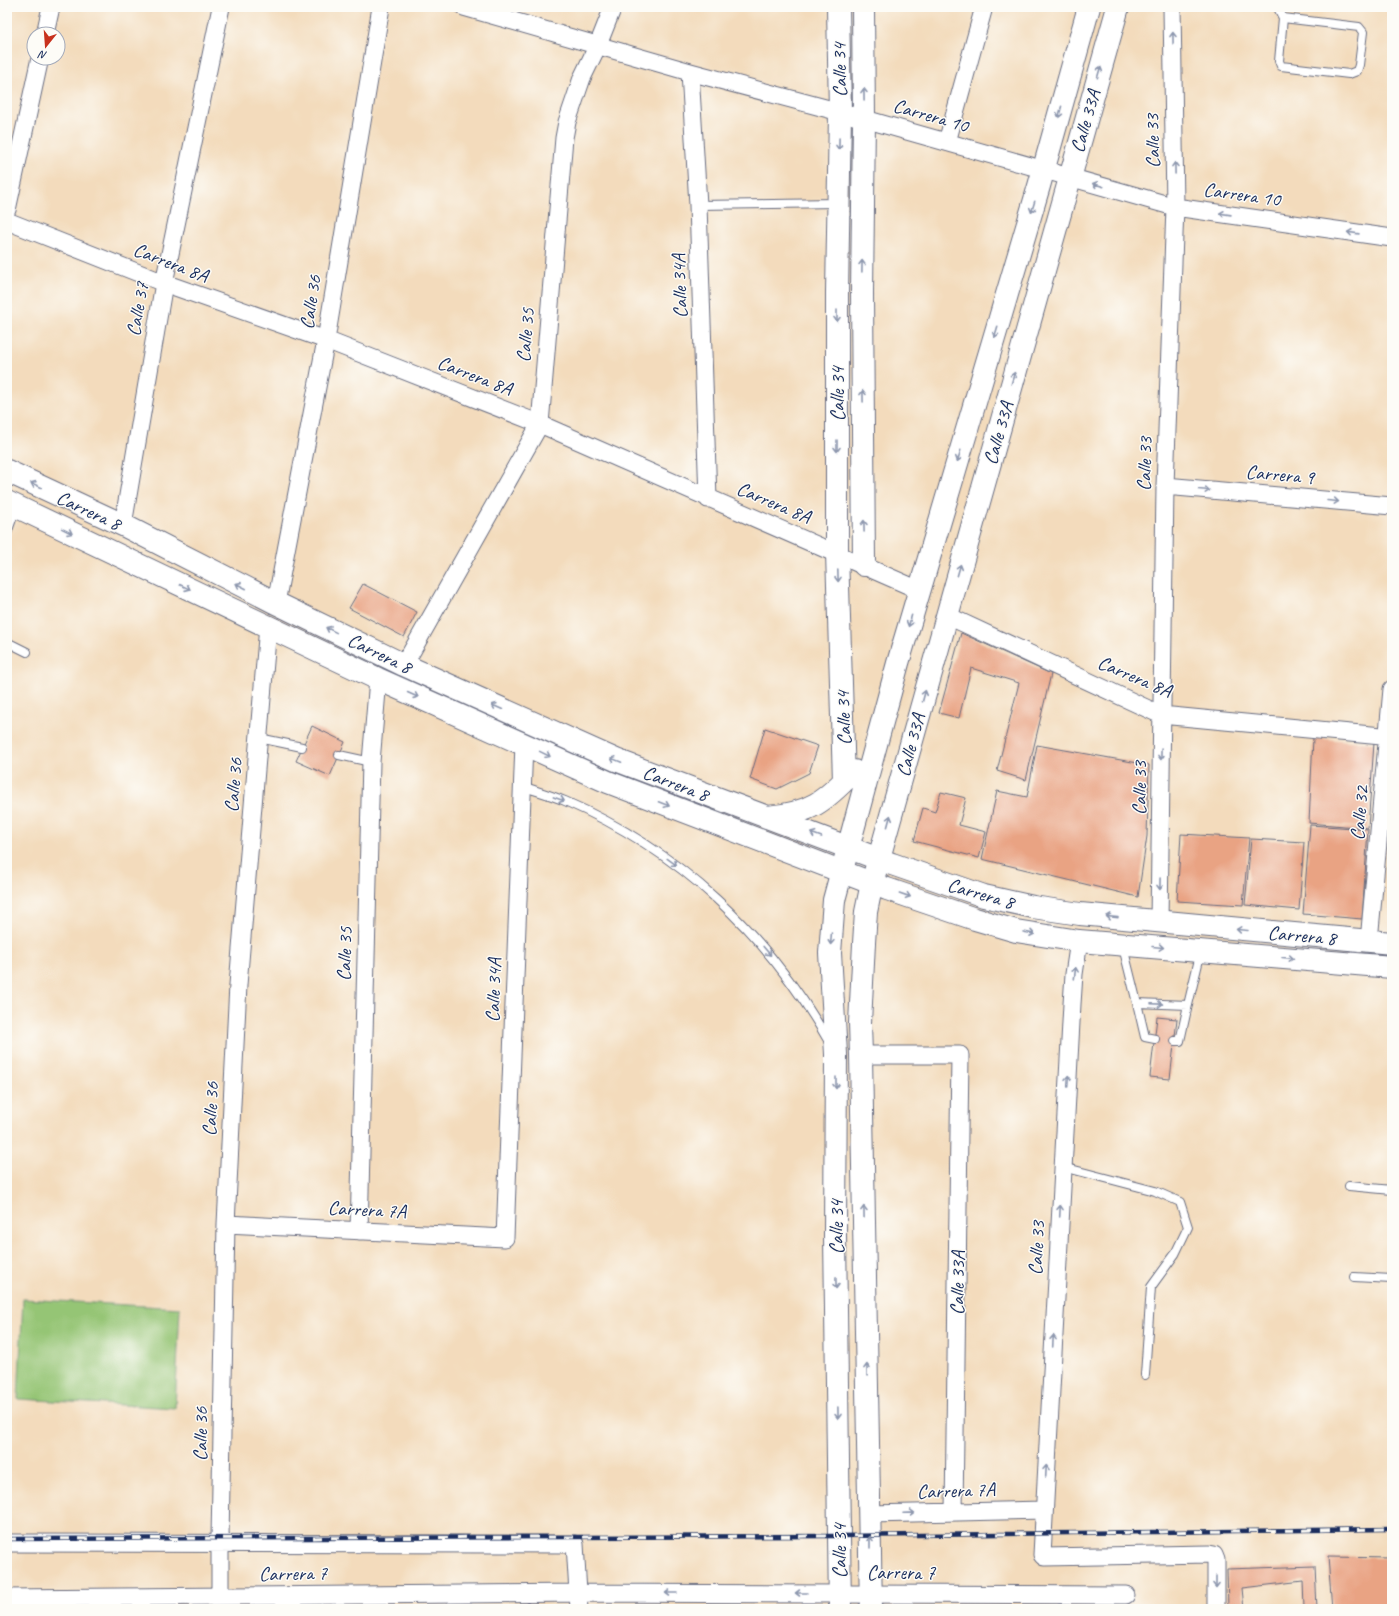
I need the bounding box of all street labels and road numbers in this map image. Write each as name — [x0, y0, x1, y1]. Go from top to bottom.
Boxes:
street label: Calle 34 — [826, 41, 852, 97]
street label: Calle 33A — [1065, 86, 1107, 156]
street label: Carrera 10 — [890, 93, 973, 139]
street label: Calle 33 — [1139, 112, 1165, 168]
street label: Carrera 10 — [1202, 177, 1284, 213]
street label: Carrera 8A — [130, 237, 213, 289]
street label: Calle 34A — [666, 252, 693, 319]
street label: Calle 36 — [294, 272, 327, 331]
street label: Calle 37 — [120, 279, 155, 338]
street label: Calle 35 — [511, 306, 540, 363]
street label: Carrera 8A — [434, 350, 517, 402]
street label: Calle 34 — [825, 365, 850, 421]
street label: Calle 33A — [978, 398, 1020, 468]
street label: Calle 33 — [1131, 434, 1158, 492]
street label: Carrera 9 — [1245, 459, 1317, 490]
street label: Carrera 8A — [733, 476, 816, 530]
street label: Carrera 8 — [53, 485, 127, 537]
street label: Carrera 8 — [344, 627, 418, 681]
street label: Carrera 8A — [1094, 650, 1177, 704]
street label: Calle 34 — [830, 688, 857, 746]
street label: Calle 33A — [890, 710, 931, 779]
street label: Calle 36 — [219, 756, 248, 813]
street label: Calle 33 — [1127, 759, 1153, 815]
street label: Carrera 8 — [639, 760, 714, 808]
street label: Calle 32 — [1345, 783, 1374, 841]
street label: Carrera 8 — [945, 872, 1019, 915]
street label: Carrera 8 — [1267, 920, 1339, 951]
street label: Calle 35 — [331, 925, 358, 982]
street label: Calle 34A — [480, 956, 507, 1023]
street label: Calle 36 — [197, 1080, 224, 1137]
street label: Carrera 7A — [327, 1195, 408, 1224]
street label: Calle 34 — [824, 1198, 849, 1254]
street label: Calle 33 — [1023, 1218, 1051, 1276]
street label: Calle 33A — [944, 1250, 971, 1315]
street label: Calle 36 — [188, 1406, 213, 1461]
street label: Carrera 7A — [916, 1477, 997, 1504]
street label: Calle 34 — [827, 1522, 852, 1578]
street label: Carrera 7 — [259, 1560, 328, 1587]
street label: Carrera 7 — [867, 1560, 936, 1585]

